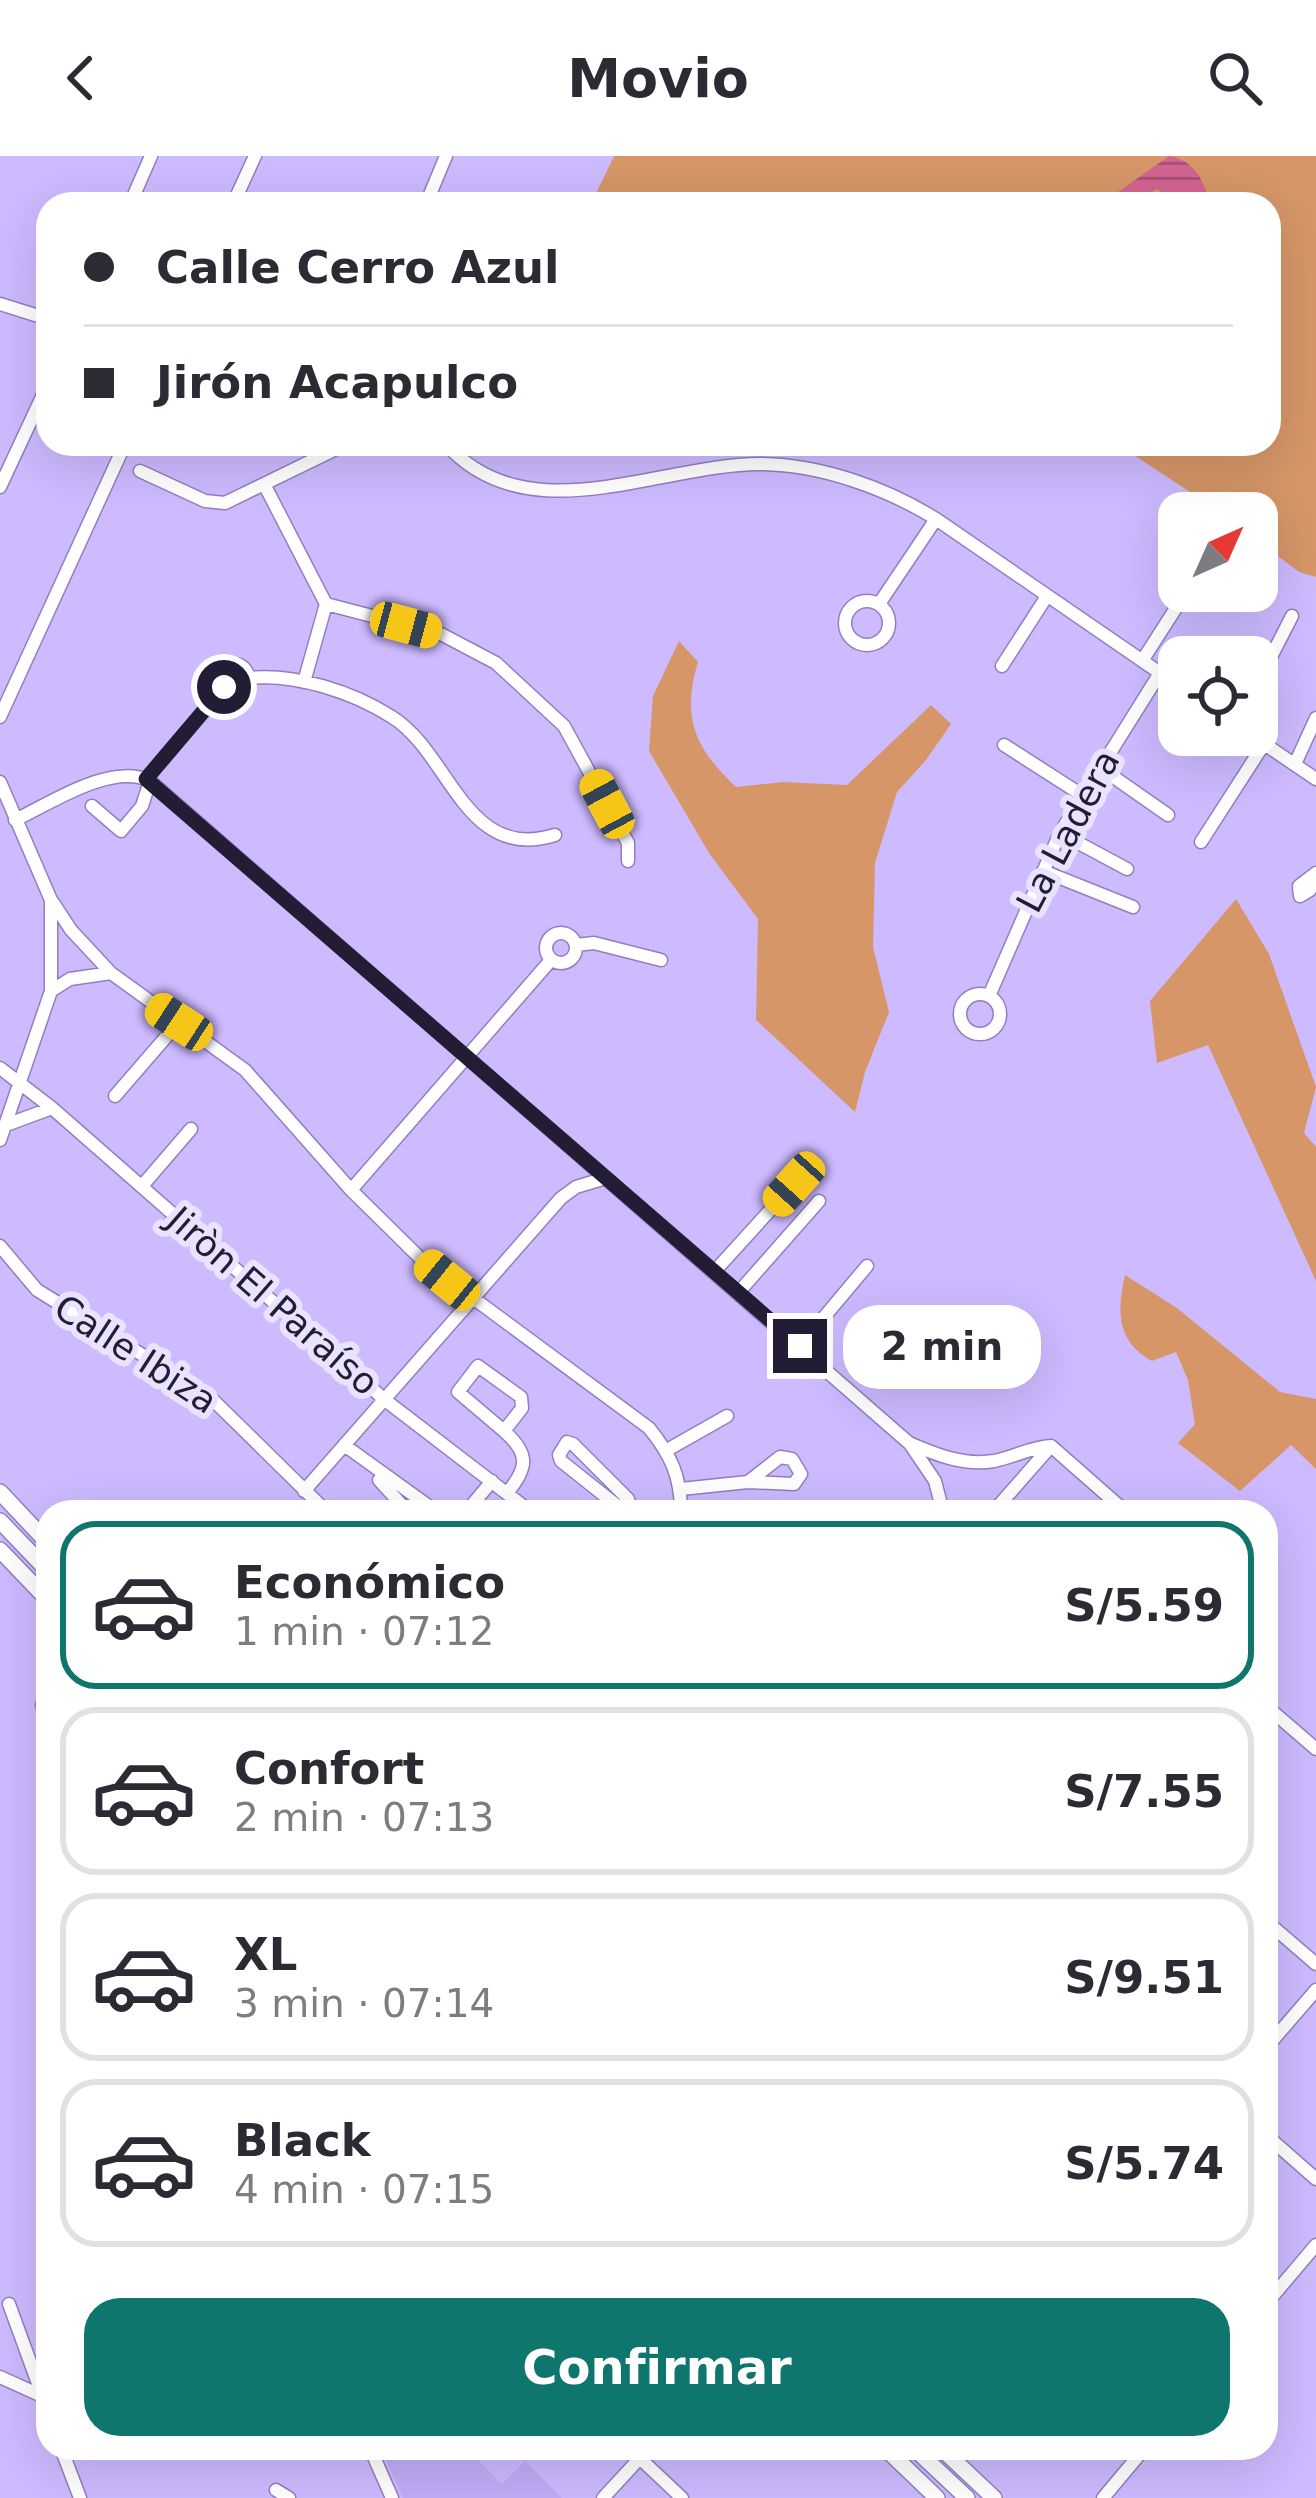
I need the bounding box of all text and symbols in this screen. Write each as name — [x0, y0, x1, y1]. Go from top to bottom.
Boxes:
icon: back — [48, 45, 114, 111]
icon: search — [1202, 45, 1268, 111]
text: Movio — [567, 47, 749, 110]
text: Calle Cerro Azul — [156, 241, 559, 294]
text: Jirón Acapulco — [156, 356, 518, 409]
north arrow — [1158, 492, 1278, 612]
map controls — [1158, 492, 1278, 756]
car — [367, 598, 445, 652]
button: locate — [1158, 636, 1278, 756]
route start — [197, 660, 251, 714]
street label: La Ladera — [1008, 743, 1128, 919]
car — [574, 764, 640, 844]
car — [139, 987, 219, 1057]
car — [757, 1145, 831, 1223]
street label: Jiròn El Paraíso — [158, 1197, 386, 1403]
car — [408, 1243, 486, 1317]
street label: Calle Ibiza — [47, 1286, 225, 1422]
callout: 2 min — [842, 1304, 1040, 1388]
route end — [773, 1319, 827, 1373]
text: 2 min — [881, 1324, 1003, 1369]
icon: car — [90, 1551, 198, 1659]
text: Económico — [234, 1556, 505, 1609]
text: S/5.59 — [1064, 1579, 1224, 1632]
text: 1 min · 07:12 — [234, 1609, 494, 1654]
icon: car — [90, 1737, 198, 1845]
text: Confort — [234, 1742, 424, 1795]
text: S/7.55 — [1064, 1765, 1224, 1818]
text: 2 min · 07:13 — [234, 1795, 494, 1840]
icon: car — [90, 1923, 198, 2031]
text: XL — [234, 1928, 297, 1981]
text: S/9.51 — [1064, 1951, 1224, 2004]
text: 3 min · 07:14 — [234, 1981, 494, 2026]
icon: car — [90, 2109, 198, 2217]
text: Black — [234, 2114, 371, 2167]
text: S/5.74 — [1064, 2137, 1224, 2190]
text: 4 min · 07:15 — [234, 2167, 494, 2212]
button: Confirmar — [84, 2298, 1230, 2436]

